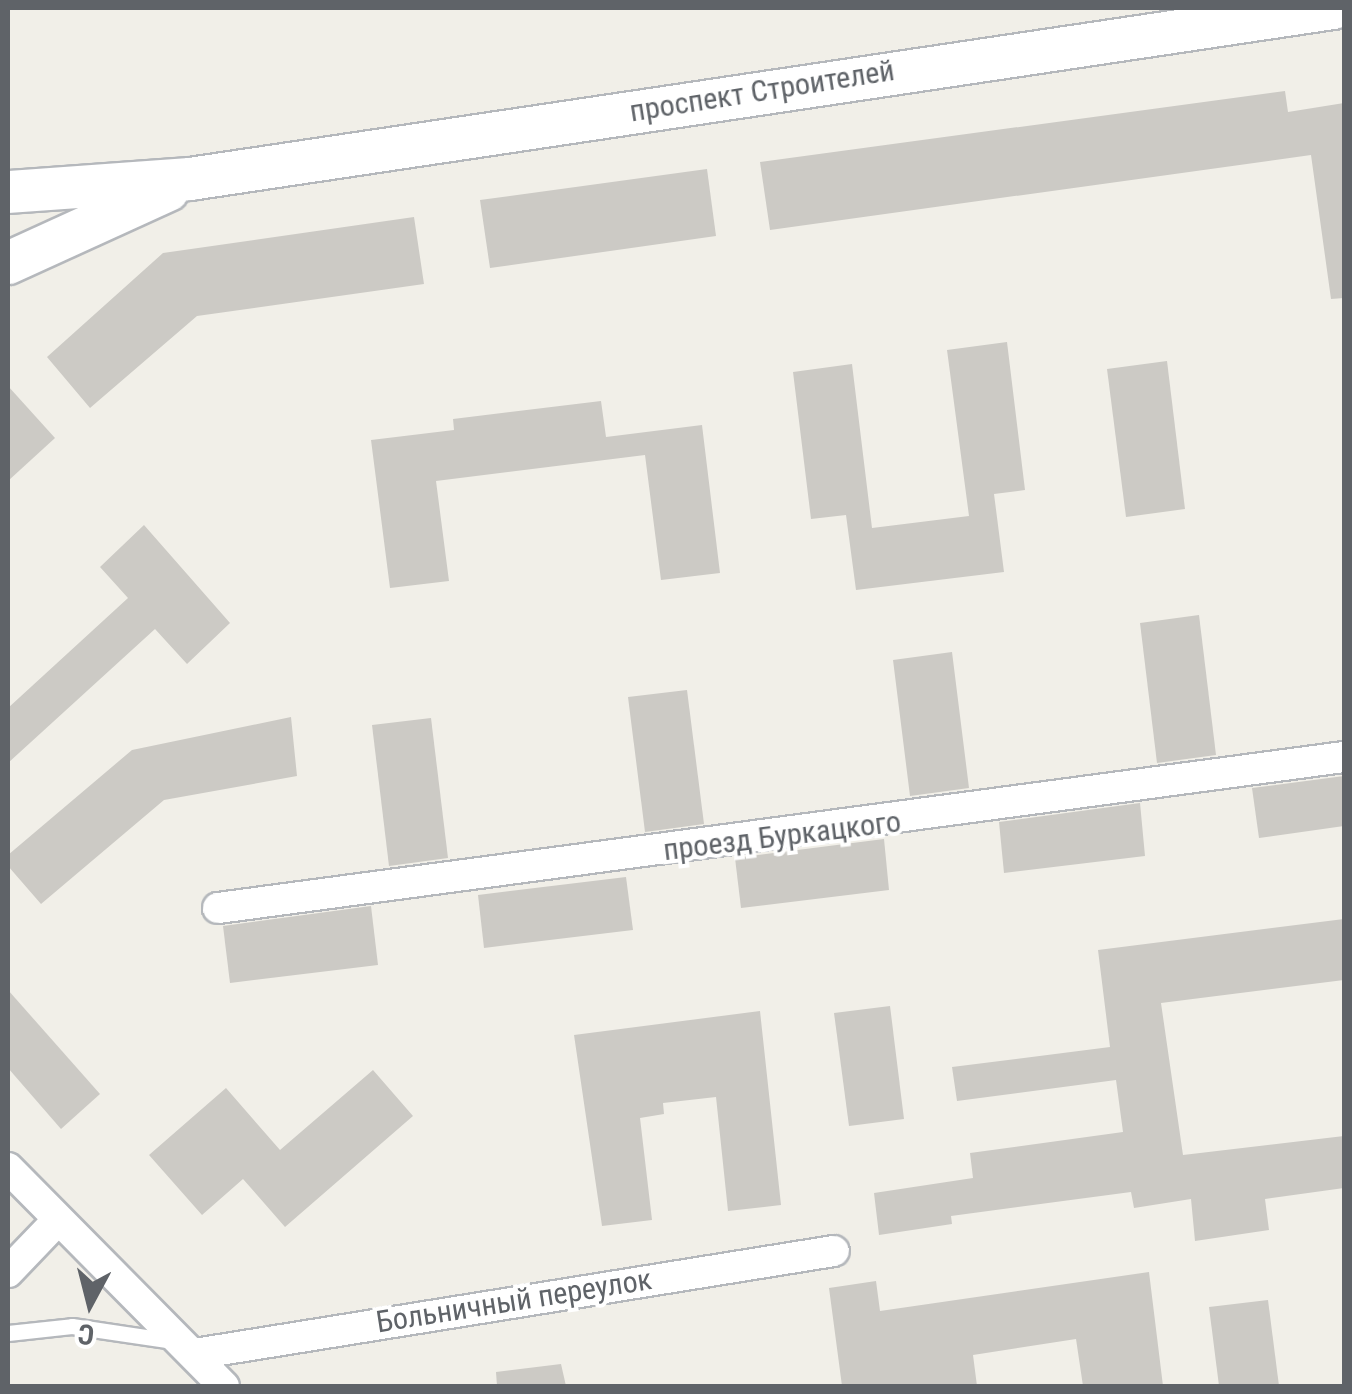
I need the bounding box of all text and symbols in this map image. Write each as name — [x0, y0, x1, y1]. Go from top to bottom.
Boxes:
street label: проспект Строителей — [627, 52, 897, 130]
street label: проезд Буркацкого — [661, 804, 903, 868]
north arrow — [40, 1254, 140, 1354]
street label: Больничный переулок — [374, 1261, 654, 1341]
text: С — [76, 1317, 96, 1352]

